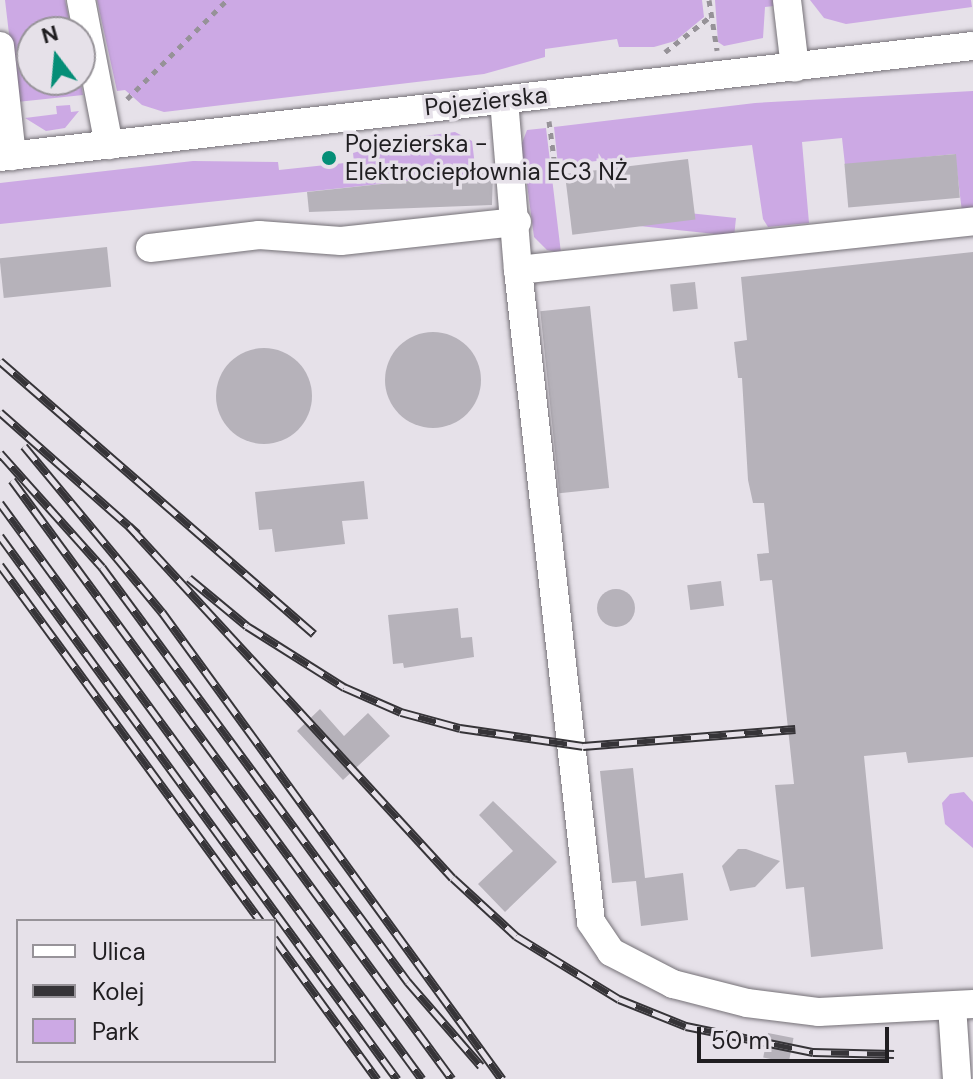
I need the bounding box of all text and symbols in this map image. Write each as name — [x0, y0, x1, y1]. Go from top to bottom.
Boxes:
north arrow — [16, 16, 96, 96]
text: N — [38, 18, 62, 51]
street label: Pojezierska — [423, 80, 549, 122]
place label: Pojezierska - Elektrociepłownia EC3 NŻ — [345, 130, 628, 186]
marker: Pojezierska - Elektrociepłownia EC3 NŻ — [320, 149, 338, 167]
legend — [16, 919, 276, 1063]
text: Ulica — [92, 936, 146, 967]
text: Kolej — [92, 976, 144, 1007]
scale bar — [701, 1011, 893, 1061]
text: Park — [92, 1016, 139, 1047]
text: 50 m — [711, 1025, 770, 1056]

